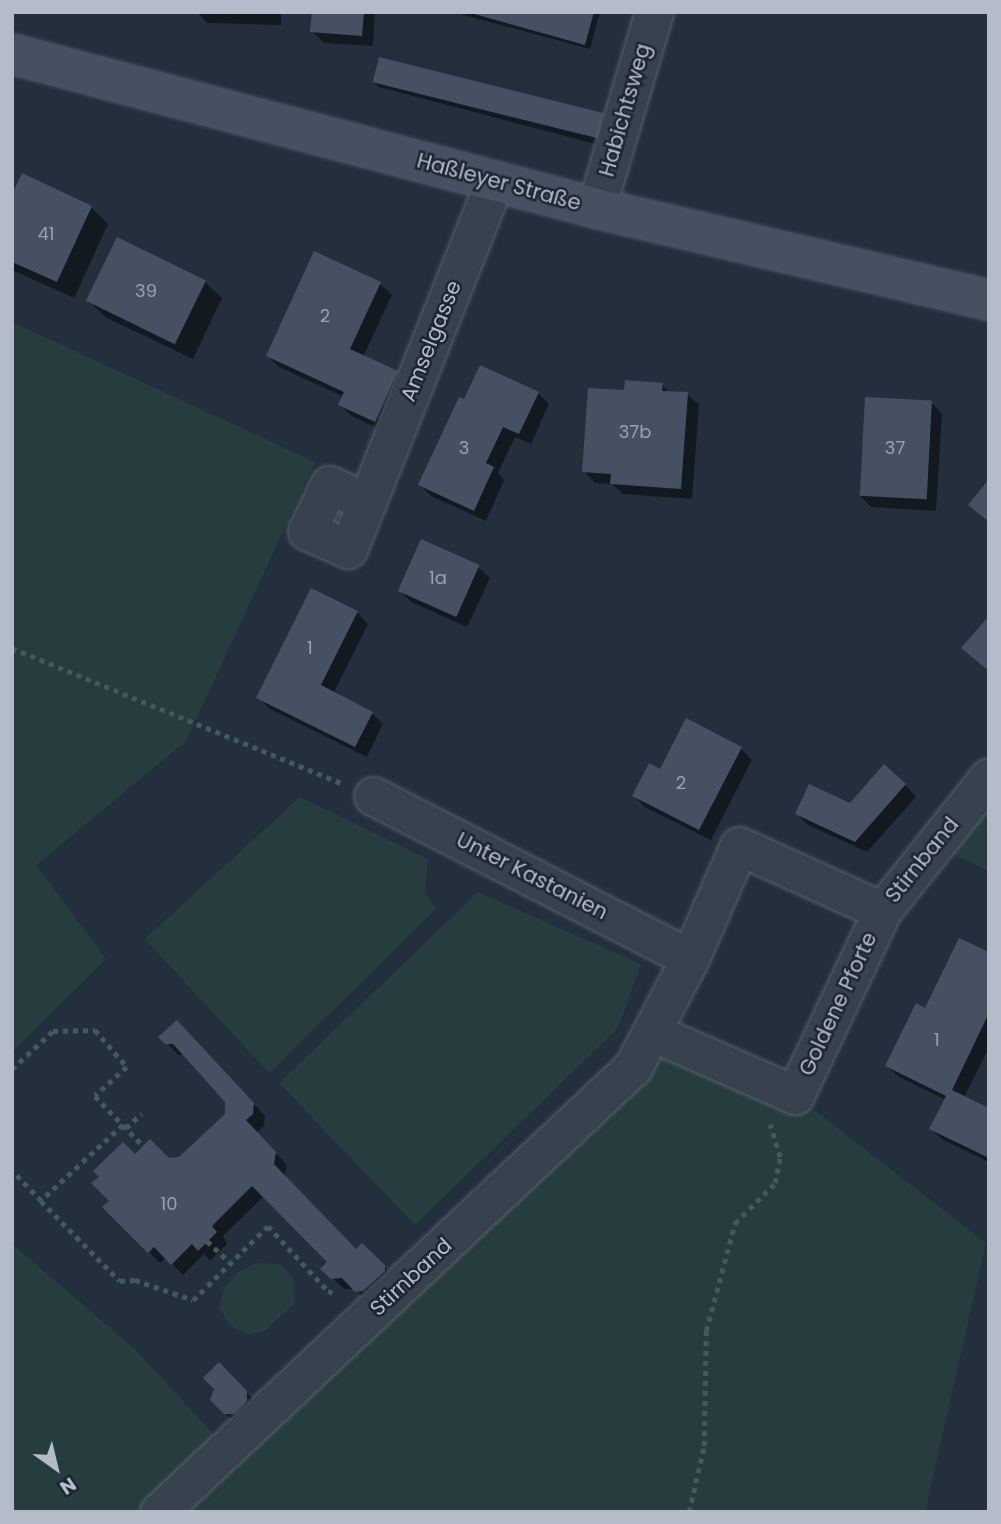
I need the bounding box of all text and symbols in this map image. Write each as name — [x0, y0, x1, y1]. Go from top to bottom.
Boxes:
street label: Habichtsweg — [594, 41, 656, 179]
street label: Haßleyer Straße — [414, 148, 584, 216]
house number: 41 — [37, 223, 55, 245]
street label: Amselgasse — [395, 277, 467, 405]
house number: 39 — [135, 280, 157, 302]
house number: 2 — [320, 305, 330, 327]
house number: 37b — [619, 421, 651, 443]
house number: 3 — [459, 437, 469, 459]
house number: 37 — [885, 437, 905, 459]
house number: 1a — [429, 567, 447, 589]
house number: 1 — [307, 637, 313, 659]
house number: 2 — [676, 772, 686, 794]
street label: Stirnband — [880, 812, 964, 908]
street label: Unter Kastanien — [452, 827, 612, 925]
street label: Goldene Pforte — [794, 928, 882, 1080]
house number: 1 — [934, 1029, 940, 1051]
house number: 10 — [160, 1193, 178, 1215]
street label: Stirnband — [365, 1233, 457, 1321]
north arrow — [21, 1433, 91, 1503]
text: N — [55, 1471, 82, 1501]

